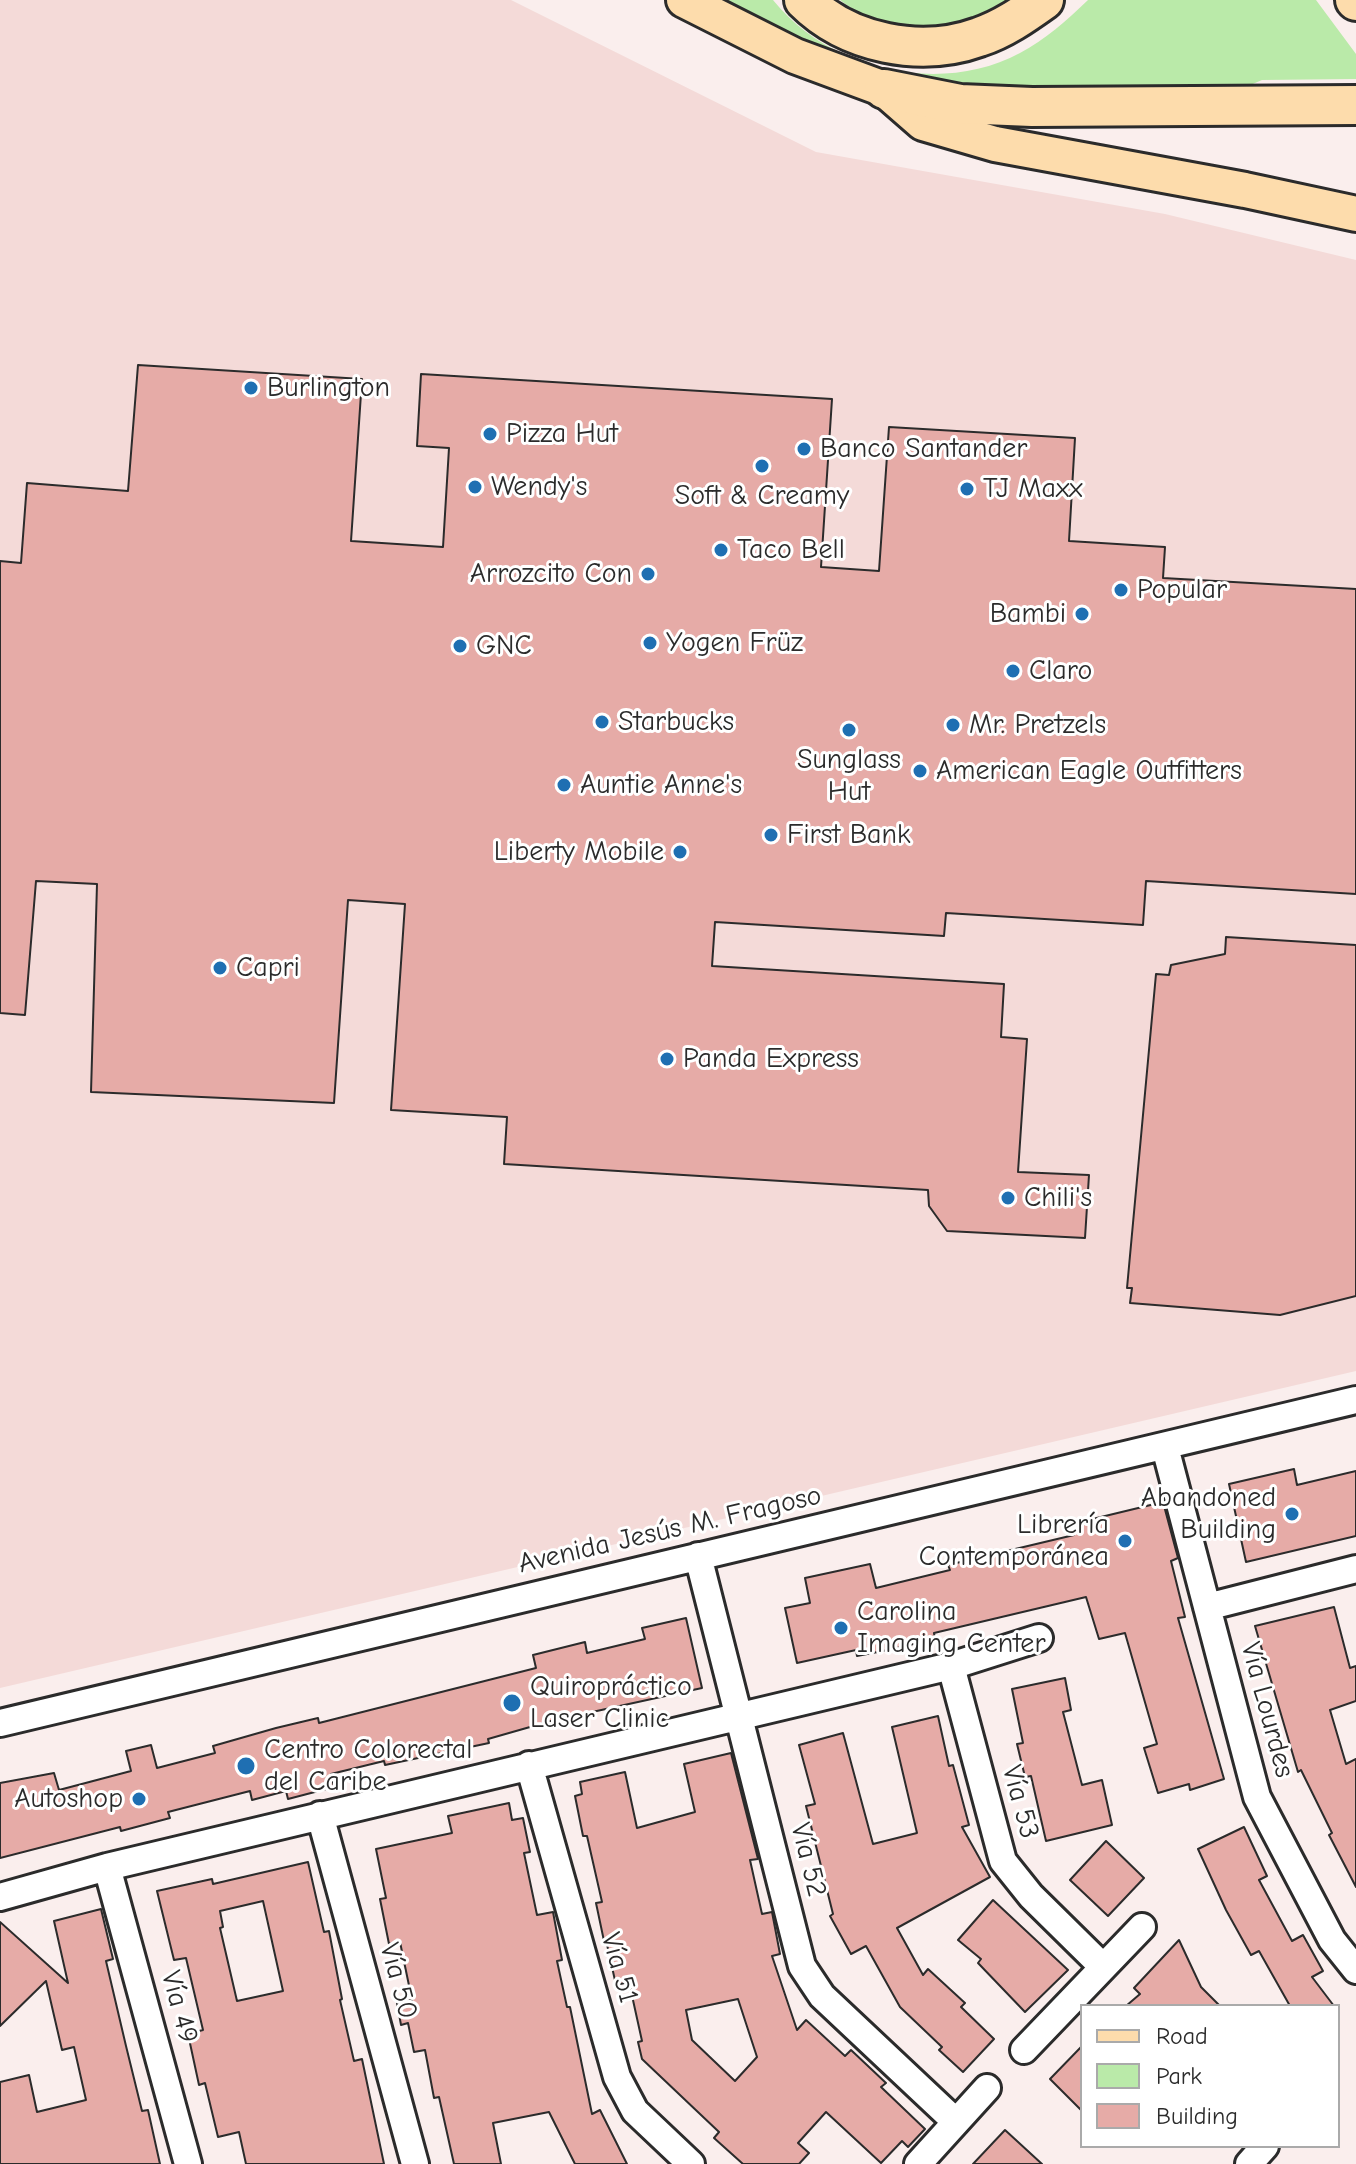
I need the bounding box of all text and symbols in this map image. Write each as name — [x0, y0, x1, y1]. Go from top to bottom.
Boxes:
place label: Burlington — [267, 371, 390, 405]
marker: Burlington — [242, 379, 260, 397]
place label: Pizza Hut — [506, 417, 618, 451]
marker: Pizza Hut — [481, 425, 499, 443]
place label: Banco Santander — [820, 432, 1027, 466]
marker: Banco Santander — [795, 440, 813, 458]
marker: Soft & Creamy — [753, 457, 771, 475]
place label: Wendy's — [491, 470, 587, 504]
place label: TJ Maxx — [983, 472, 1082, 506]
marker: Wendy's — [466, 478, 484, 496]
place label: Soft & Creamy — [675, 479, 849, 513]
marker: TJ Maxx — [958, 480, 976, 498]
place label: Taco Bell — [737, 533, 845, 567]
marker: Taco Bell — [712, 541, 730, 559]
place label: Arrozcito Con — [470, 557, 632, 591]
marker: Arrozcito Con — [639, 565, 657, 583]
place label: Popular — [1137, 573, 1227, 607]
marker: Popular — [1112, 581, 1130, 599]
place label: Bambi — [990, 597, 1066, 631]
marker: Bambi — [1073, 605, 1091, 623]
place label: Yogen Früz — [666, 626, 803, 660]
place label: GNC — [476, 629, 532, 663]
marker: Yogen Früz — [641, 634, 659, 652]
marker: GNC — [451, 637, 469, 655]
place label: Claro — [1029, 654, 1092, 688]
marker: Claro — [1004, 662, 1022, 680]
place label: Starbucks — [618, 705, 734, 739]
place label: Mr. Pretzels — [969, 708, 1106, 742]
marker: Starbucks — [593, 713, 611, 731]
marker: Mr. Pretzels — [944, 716, 962, 734]
marker: Sunglass Hut — [840, 721, 858, 739]
place label: Sunglass Hut — [797, 743, 901, 809]
place label: American Eagle Outfitters — [936, 754, 1242, 788]
marker: American Eagle Outfitters — [911, 762, 929, 780]
place label: Auntie Anne's — [580, 768, 742, 802]
marker: Auntie Anne's — [555, 776, 573, 794]
place label: First Bank — [787, 818, 910, 852]
marker: First Bank — [762, 826, 780, 844]
place label: Liberty Mobile — [494, 835, 664, 869]
marker: Liberty Mobile — [671, 843, 689, 861]
place label: Capri — [236, 951, 300, 985]
marker: Capri — [211, 959, 229, 977]
place label: Panda Express — [683, 1042, 859, 1076]
marker: Panda Express — [658, 1050, 676, 1068]
place label: Chili's — [1024, 1181, 1092, 1215]
marker: Chili's — [999, 1189, 1017, 1207]
street label: Avenida Jesús M. Fragoso — [515, 1479, 825, 1581]
place label: Abandoned Building — [1141, 1481, 1276, 1547]
marker: Abandoned Building — [1283, 1505, 1301, 1523]
place label: Librería Contemporánea — [919, 1508, 1109, 1574]
marker: Librería Contemporánea — [1116, 1532, 1134, 1550]
place label: Carolina Imaging Center — [857, 1595, 1045, 1661]
marker: Carolina Imaging Center — [832, 1619, 850, 1637]
street label: Vía Lourdes — [1233, 1639, 1301, 1781]
place label: Quiropráctico Laser Clinic — [530, 1670, 692, 1736]
marker: Quiropráctico Laser Clinic — [501, 1692, 523, 1714]
place label: Centro Colorectal del Caribe — [264, 1733, 472, 1799]
marker: Centro Colorectal del Caribe — [235, 1755, 257, 1777]
street label: Vía 53 — [994, 1762, 1046, 1842]
place label: Autoshop — [14, 1782, 123, 1816]
marker: Autoshop — [130, 1790, 148, 1808]
street label: Vía 52 — [783, 1820, 833, 1900]
street label: Vía 51 — [593, 1929, 645, 2007]
street label: Vía 50 — [372, 1939, 424, 2023]
street label: Vía 49 — [153, 1967, 205, 2047]
legend — [1080, 2004, 1340, 2148]
text: Road — [1156, 2022, 1208, 2050]
text: Park — [1156, 2062, 1202, 2090]
text: Building — [1156, 2102, 1238, 2130]

